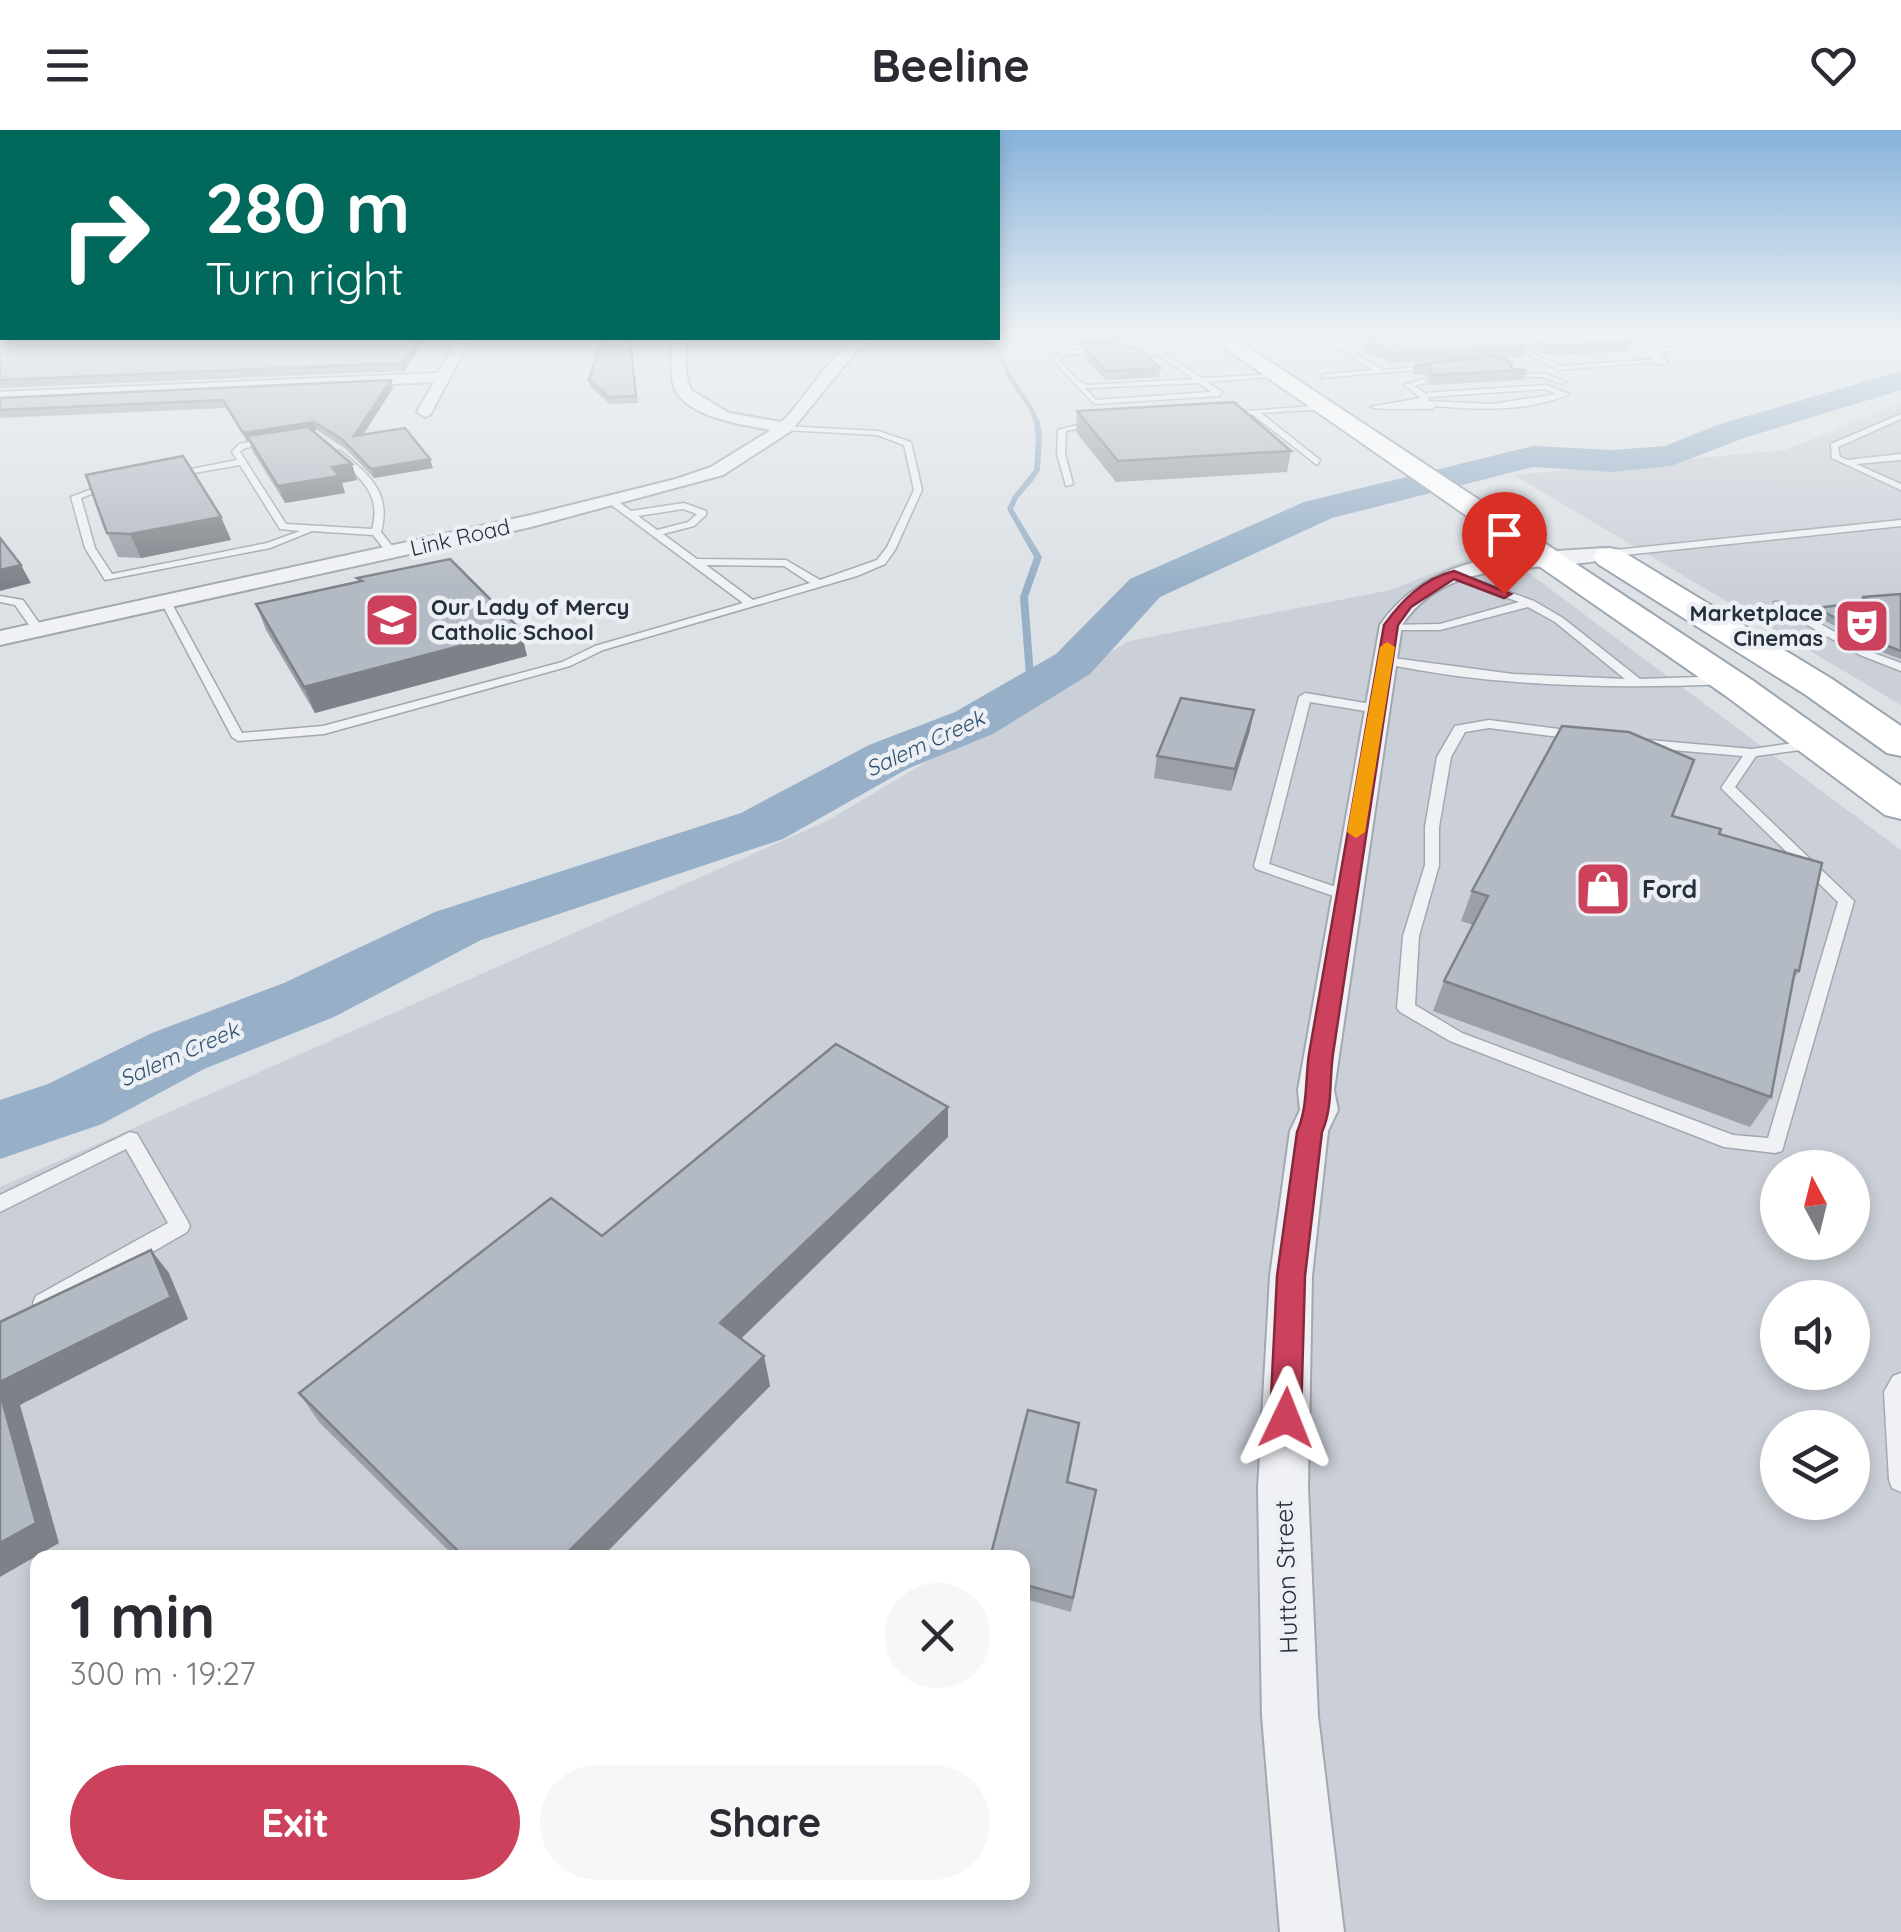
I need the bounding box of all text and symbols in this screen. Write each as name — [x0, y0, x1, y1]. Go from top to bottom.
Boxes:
text: Beeline — [871, 37, 1030, 93]
icon: menu — [40, 38, 95, 93]
icon: heart — [1806, 38, 1861, 93]
text: 280 m — [205, 163, 410, 251]
icon: right — [40, 170, 170, 300]
text: Turn right — [205, 250, 404, 306]
pin — [1462, 492, 1547, 595]
icon: arrive — [1477, 507, 1532, 562]
street label: Link Road — [407, 512, 513, 562]
school or university icon: Our Lady of Mercy Catholic School — [362, 590, 422, 650]
place label: Our Lady of Mercy Catholic School — [431, 593, 629, 646]
theatre icon: Marketplace Cinemas — [1832, 596, 1892, 656]
place label: Marketplace Cinemas — [1690, 599, 1823, 652]
water label: Salem Creek — [861, 702, 991, 783]
shop icon: Ford — [1573, 859, 1633, 919]
place label: Ford — [1642, 873, 1697, 904]
water label: Salem Creek — [115, 1014, 245, 1093]
north arrow — [1760, 1150, 1870, 1260]
map controls — [1760, 1150, 1870, 1520]
button: sound — [1760, 1280, 1870, 1390]
position arrow — [1234, 1366, 1338, 1470]
button: layers — [1760, 1410, 1870, 1520]
street label: Hutton Street — [1267, 1500, 1304, 1654]
text: 1 min — [70, 1578, 215, 1653]
button: close — [885, 1583, 990, 1688]
text: 300 m · 19:27 — [70, 1653, 256, 1693]
button: Exit — [70, 1765, 520, 1880]
button: Share — [540, 1765, 990, 1880]

